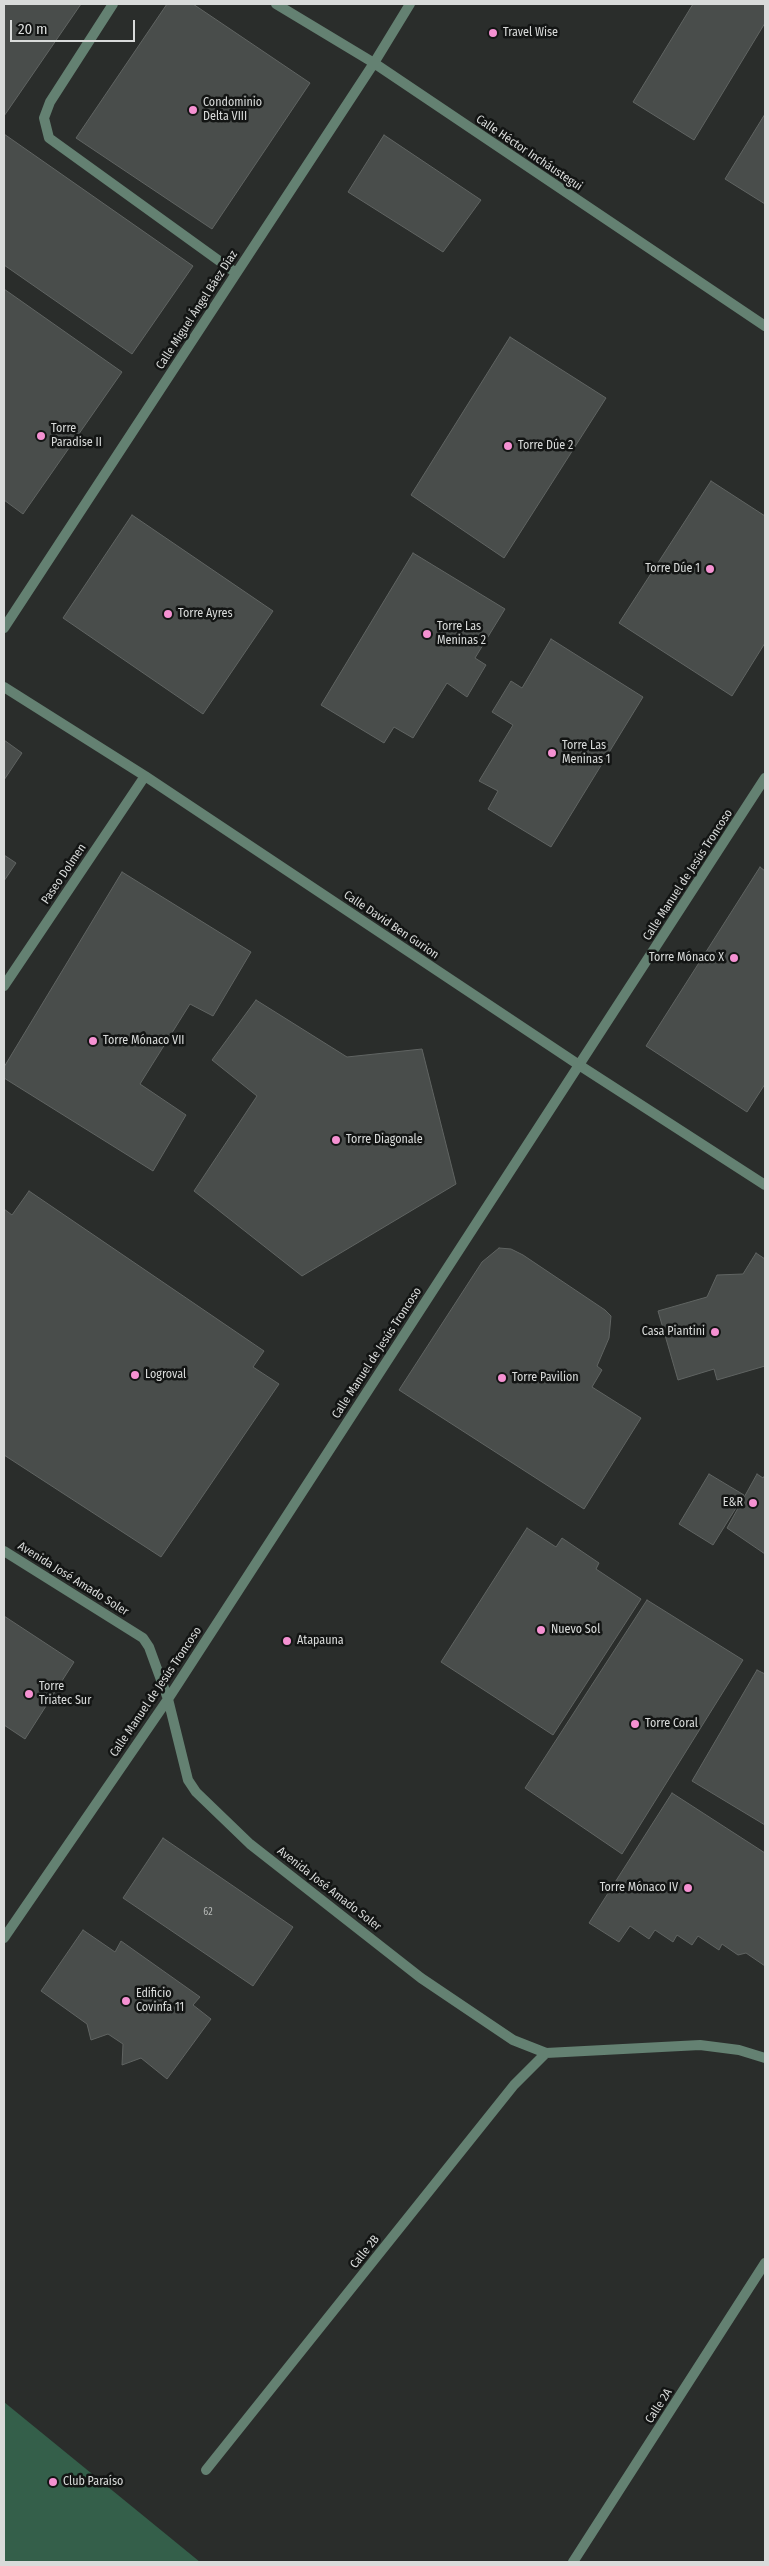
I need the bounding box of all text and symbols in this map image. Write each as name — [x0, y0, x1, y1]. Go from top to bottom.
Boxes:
scale bar — [12, 10, 138, 42]
text: 20 m — [18, 20, 48, 38]
place label: Travel Wise — [503, 26, 558, 40]
marker: Travel Wise — [487, 27, 499, 39]
place label: Condominio Delta VIII — [203, 96, 262, 124]
marker: Condominio Delta VIII — [187, 104, 199, 116]
street label: Calle Héctor Incháustegui — [473, 112, 585, 194]
street label: Calle Miguel Ángel Báez Díaz — [153, 248, 241, 372]
place label: Torre Paradise II — [51, 422, 102, 450]
marker: Torre Paradise II — [35, 430, 47, 442]
place label: Torre Dúe 2 — [518, 439, 573, 453]
marker: Torre Dúe 2 — [502, 440, 514, 452]
place label: Torre Dúe 1 — [645, 562, 700, 576]
marker: Torre Dúe 1 — [704, 563, 716, 575]
place label: Torre Ayres — [178, 607, 233, 621]
marker: Torre Ayres — [162, 608, 174, 620]
place label: Torre Las Meninas 2 — [437, 620, 486, 648]
marker: Torre Las Meninas 2 — [421, 628, 433, 640]
place label: Torre Las Meninas 1 — [562, 739, 611, 767]
marker: Torre Las Meninas 1 — [546, 747, 558, 759]
street label: Calle Manuel de Jesús Troncoso — [640, 807, 736, 943]
street label: Paseo Dolmen — [39, 841, 89, 907]
street label: Calle David Ben Gurion — [341, 888, 441, 962]
place label: Torre Mónaco X — [649, 951, 724, 965]
marker: Torre Mónaco X — [728, 952, 740, 964]
place label: Torre Mónaco VII — [103, 1034, 184, 1048]
marker: Torre Mónaco VII — [87, 1035, 99, 1047]
place label: Torre Diagonale — [346, 1133, 423, 1147]
marker: Torre Diagonale — [330, 1134, 342, 1146]
street label: Calle Manuel de Jesús Troncoso — [329, 1285, 425, 1421]
place label: Casa Piantini — [642, 1325, 705, 1339]
marker: Casa Piantini — [709, 1326, 721, 1338]
place label: Logroval — [145, 1368, 186, 1382]
marker: Logroval — [129, 1369, 141, 1381]
place label: Torre Pavilion — [512, 1371, 579, 1385]
marker: Torre Pavilion — [496, 1372, 508, 1384]
place label: E&R — [723, 1496, 743, 1510]
marker: E&R — [747, 1497, 759, 1509]
street label: Avenida José Amado Soler — [15, 1539, 131, 1619]
place label: Nuevo Sol — [551, 1623, 600, 1637]
street label: Calle Manuel de Jesús Troncoso — [107, 1624, 205, 1760]
marker: Nuevo Sol — [535, 1624, 547, 1636]
place label: Atapauna — [297, 1634, 344, 1648]
marker: Atapauna — [281, 1635, 293, 1647]
place label: Torre Triatec Sur — [39, 1680, 91, 1708]
marker: Torre Triatec Sur — [23, 1688, 35, 1700]
place label: Torre Coral — [645, 1717, 698, 1731]
marker: Torre Coral — [629, 1718, 641, 1730]
street label: Avenida José Amado Soler — [274, 1844, 384, 1934]
place label: Torre Mónaco IV — [600, 1881, 678, 1895]
marker: Torre Mónaco IV — [682, 1882, 694, 1894]
house number: 62 — [203, 1906, 213, 1918]
place label: Edificio Covinfa 11 — [136, 1987, 184, 2015]
marker: Edificio Covinfa 11 — [120, 1995, 132, 2007]
street label: Calle 2B — [347, 2232, 383, 2272]
street label: Calle 2A — [643, 2386, 675, 2426]
place label: Club Paraíso — [63, 2475, 123, 2489]
marker: Club Paraíso — [47, 2476, 59, 2488]

